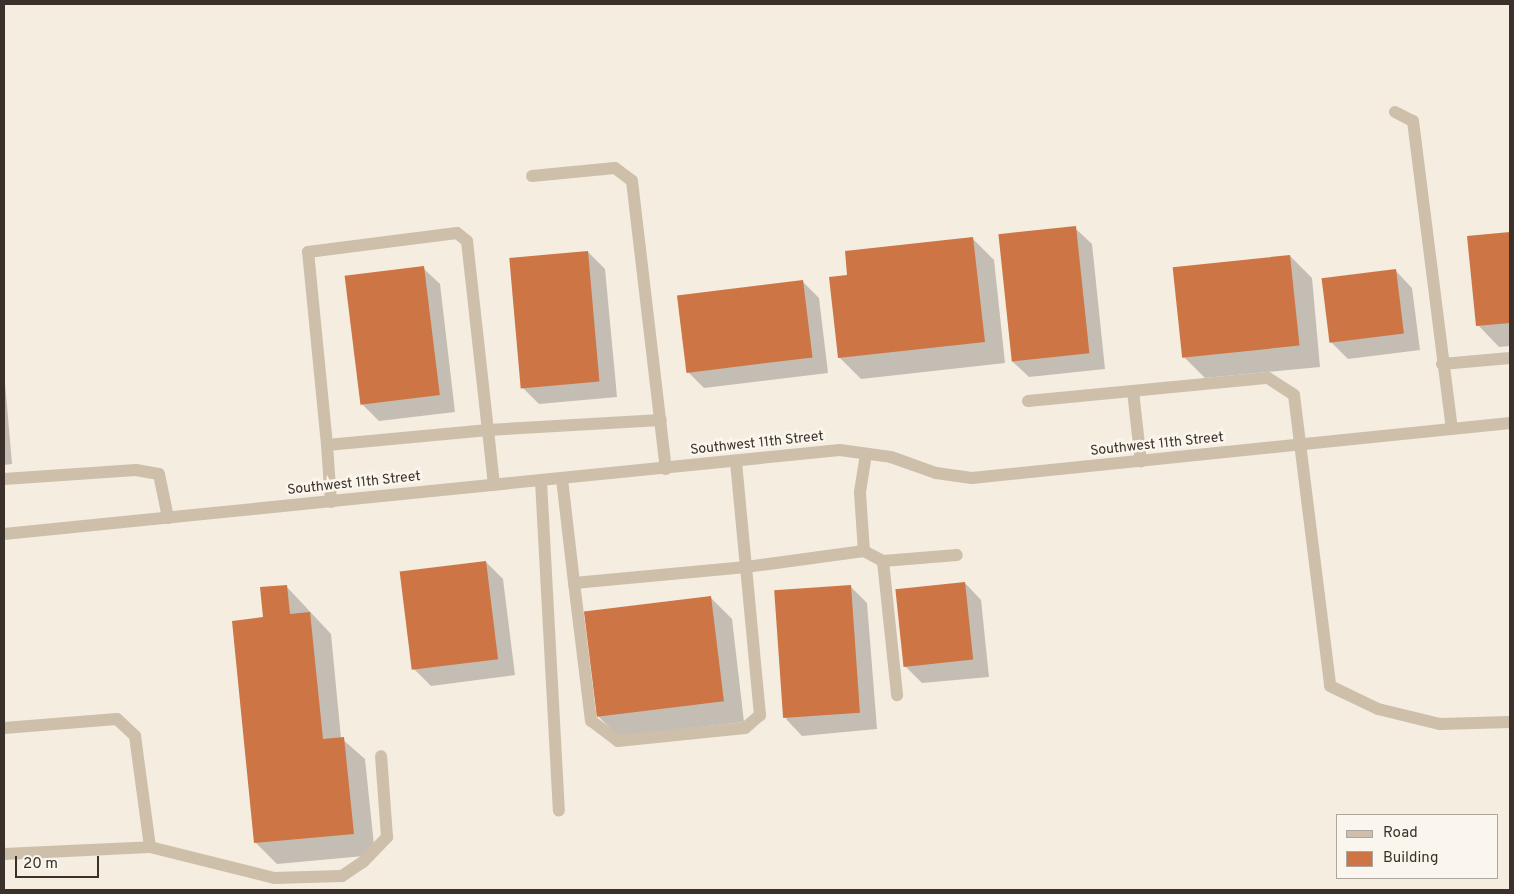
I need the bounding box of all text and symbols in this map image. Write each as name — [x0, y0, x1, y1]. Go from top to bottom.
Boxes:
street label: Southwest 11th Street — [689, 429, 825, 459]
street label: Southwest 11th Street — [1089, 430, 1225, 460]
street label: Southwest 11th Street — [286, 469, 422, 499]
legend — [1336, 814, 1499, 879]
text: Road — [1383, 824, 1418, 843]
scale bar — [18, 846, 101, 878]
text: Building — [1383, 849, 1438, 868]
text: 20 m — [23, 855, 58, 874]

